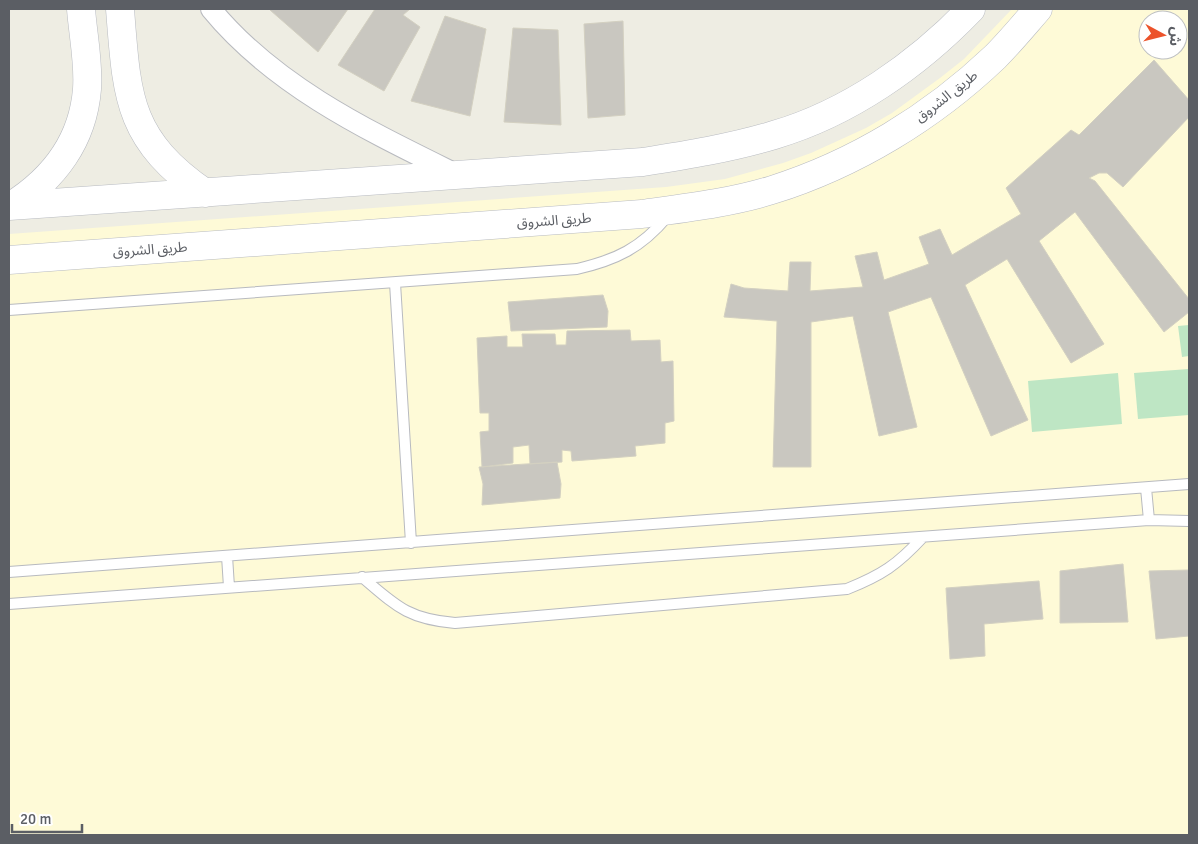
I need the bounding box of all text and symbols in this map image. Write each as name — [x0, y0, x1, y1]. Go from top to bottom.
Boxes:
north arrow — [1138, 10, 1188, 60]
text: ش — [1166, 26, 1185, 47]
street label: طريق الشروق — [912, 67, 982, 127]
street label: طريق الشروق — [516, 209, 592, 233]
street label: طريق الشروق — [112, 238, 188, 262]
scale bar — [12, 802, 82, 834]
text: 20 m — [20, 810, 51, 828]

